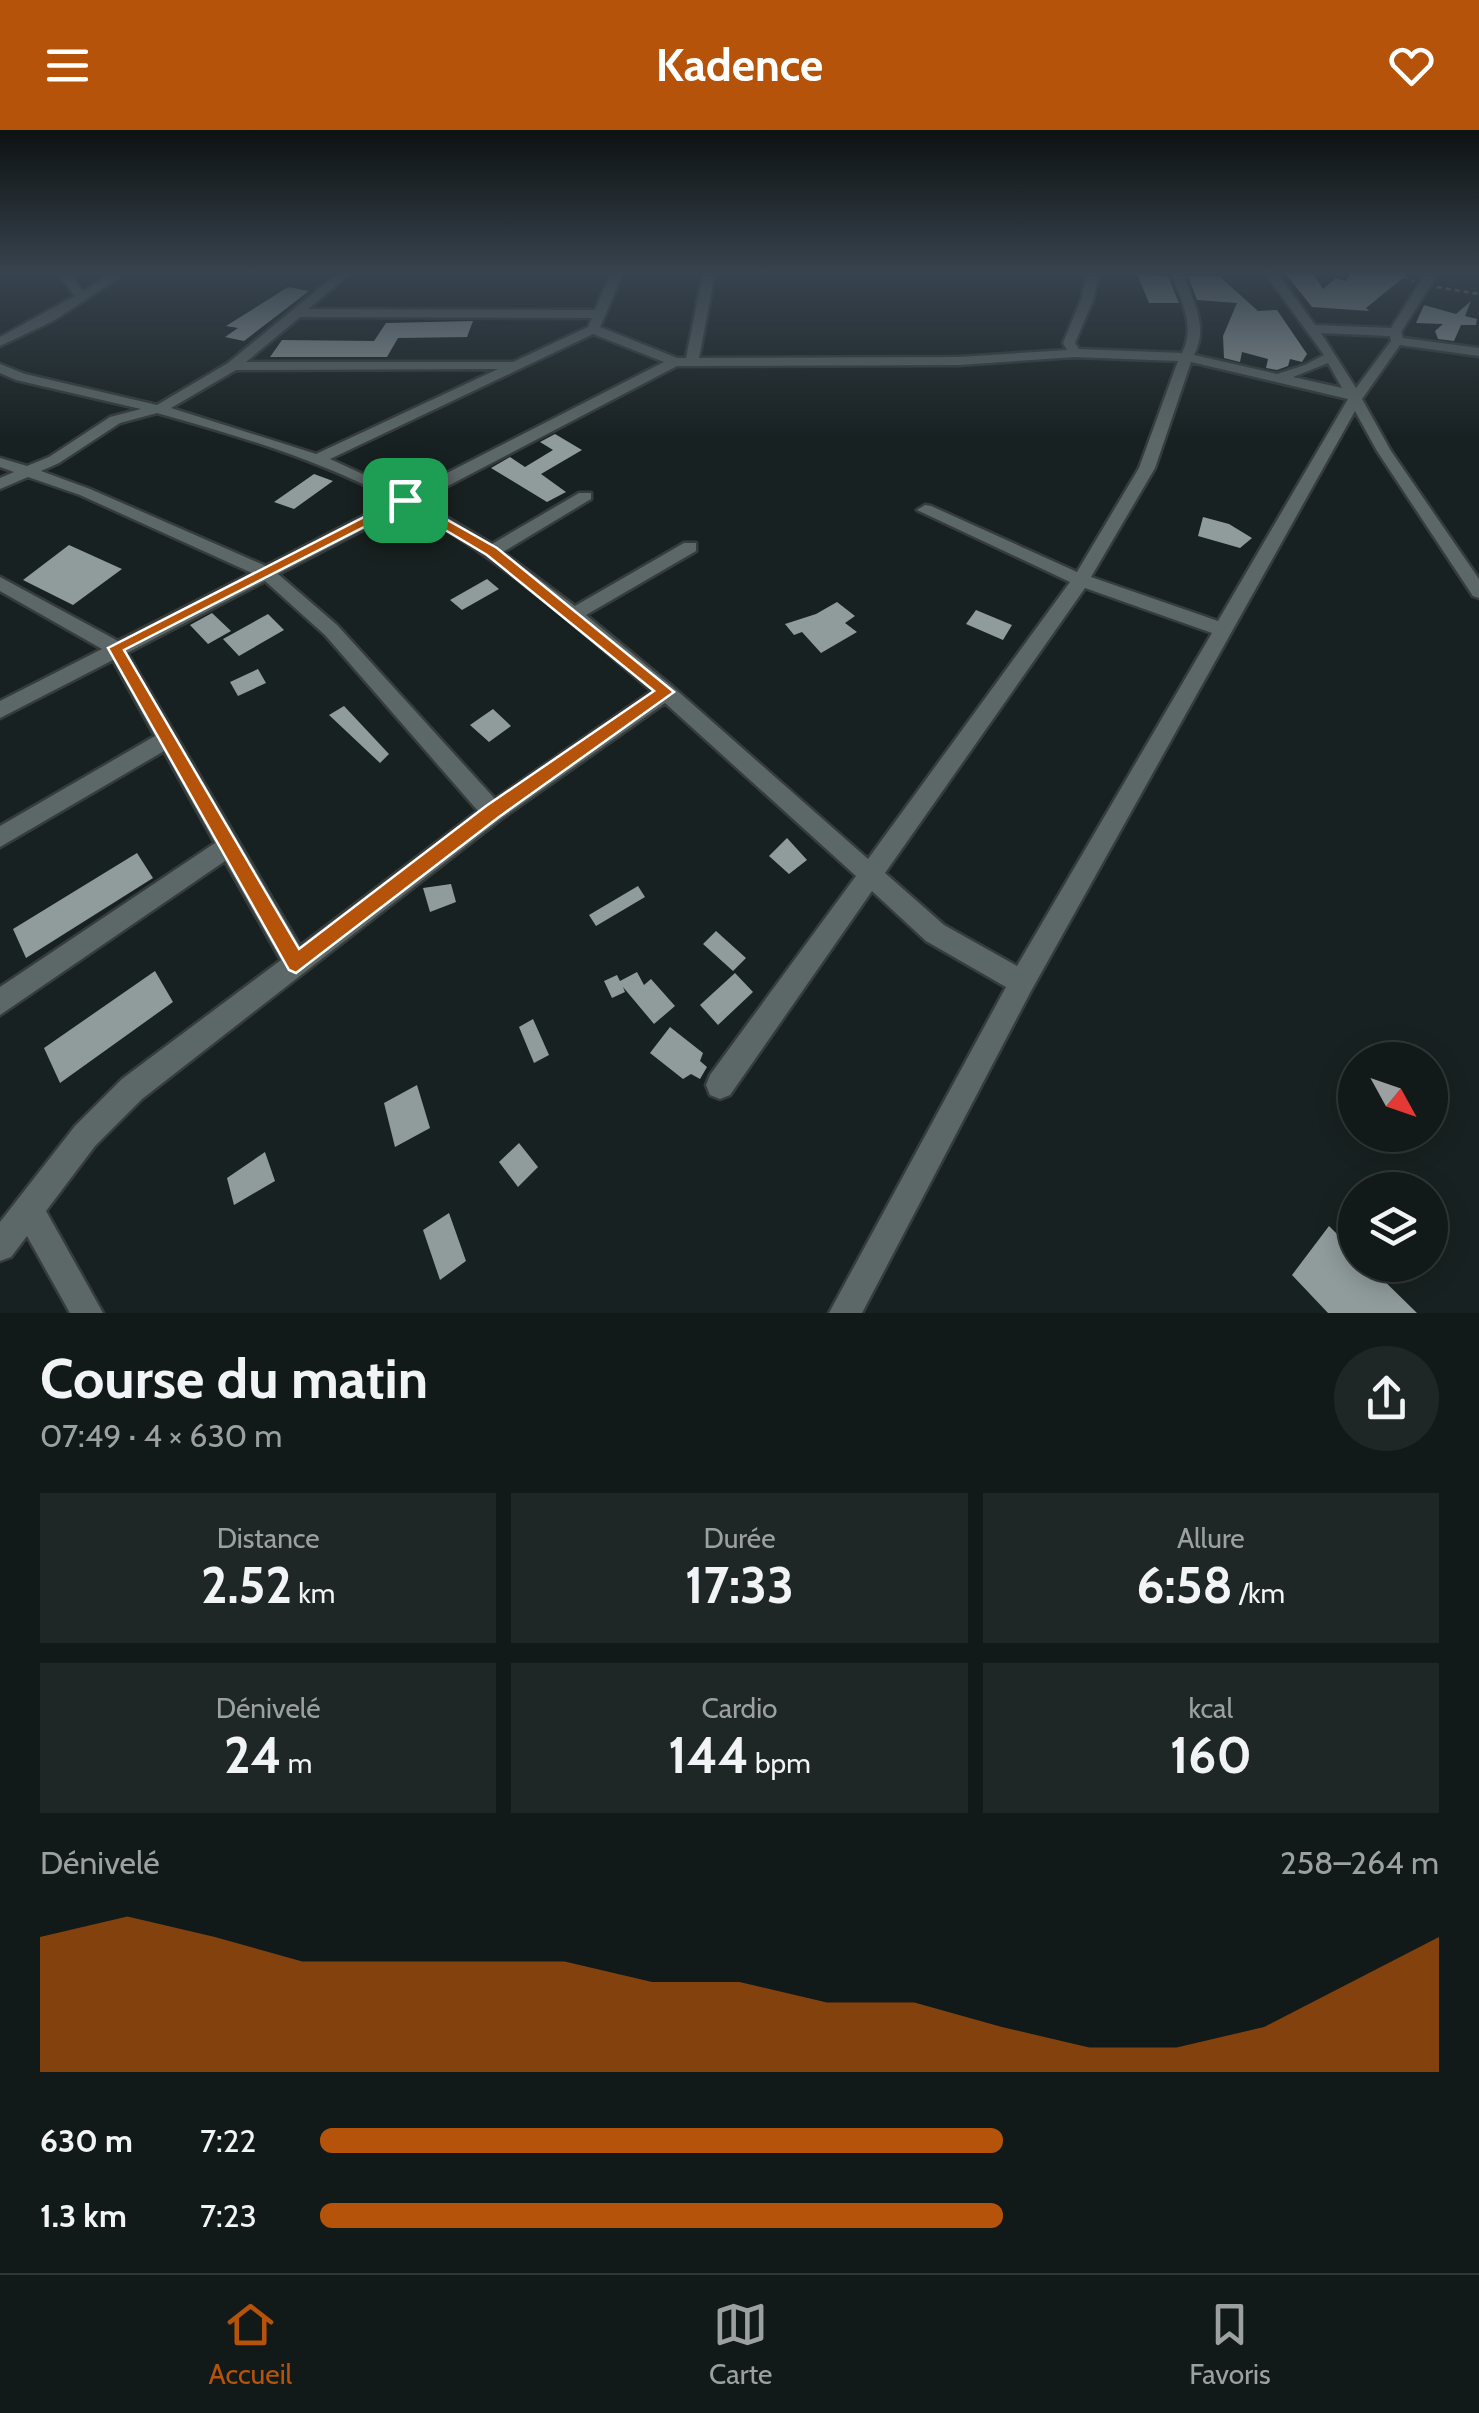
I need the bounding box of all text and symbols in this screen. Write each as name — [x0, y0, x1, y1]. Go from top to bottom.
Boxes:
icon: menu — [40, 38, 95, 93]
text: Kadence — [656, 38, 823, 92]
icon: heart — [1384, 38, 1439, 93]
pin — [363, 458, 448, 543]
icon: arrive — [378, 473, 433, 528]
north arrow — [1338, 1042, 1448, 1152]
map controls — [1338, 1042, 1448, 1282]
button: layers — [1338, 1172, 1448, 1282]
text: Course du matin — [40, 1345, 428, 1412]
button: share — [1334, 1346, 1439, 1451]
text: 07:49 · 4 × 630 m — [40, 1416, 282, 1455]
text: Distance — [217, 1521, 320, 1555]
text: Durée — [703, 1521, 776, 1555]
text: Allure — [1177, 1521, 1245, 1555]
text: 2.52 — [201, 1555, 292, 1616]
text: 17:33 — [685, 1555, 794, 1616]
text: 6:58 — [1136, 1555, 1233, 1616]
text: km — [292, 1576, 335, 1610]
text: /km — [1233, 1576, 1285, 1610]
text: Dénivelé — [216, 1691, 321, 1725]
text: Cardio — [701, 1691, 778, 1725]
text: kcal — [1188, 1691, 1233, 1725]
text: 24 — [224, 1725, 281, 1786]
text: 144 — [668, 1725, 749, 1786]
text: 160 — [1170, 1725, 1252, 1786]
text: m — [281, 1746, 312, 1780]
text: bpm — [749, 1746, 811, 1780]
text: Dénivelé — [40, 1843, 160, 1882]
text: 258–264 m — [1280, 1843, 1439, 1882]
text: 630 m — [40, 2121, 133, 2160]
text: 7:22 — [200, 2121, 256, 2160]
text: 1.3 km — [40, 2196, 127, 2235]
text: 7:23 — [200, 2196, 257, 2235]
tab: Accueil — [208, 2297, 292, 2391]
tab: Carte — [709, 2297, 772, 2391]
tab: Favoris — [1189, 2297, 1271, 2391]

